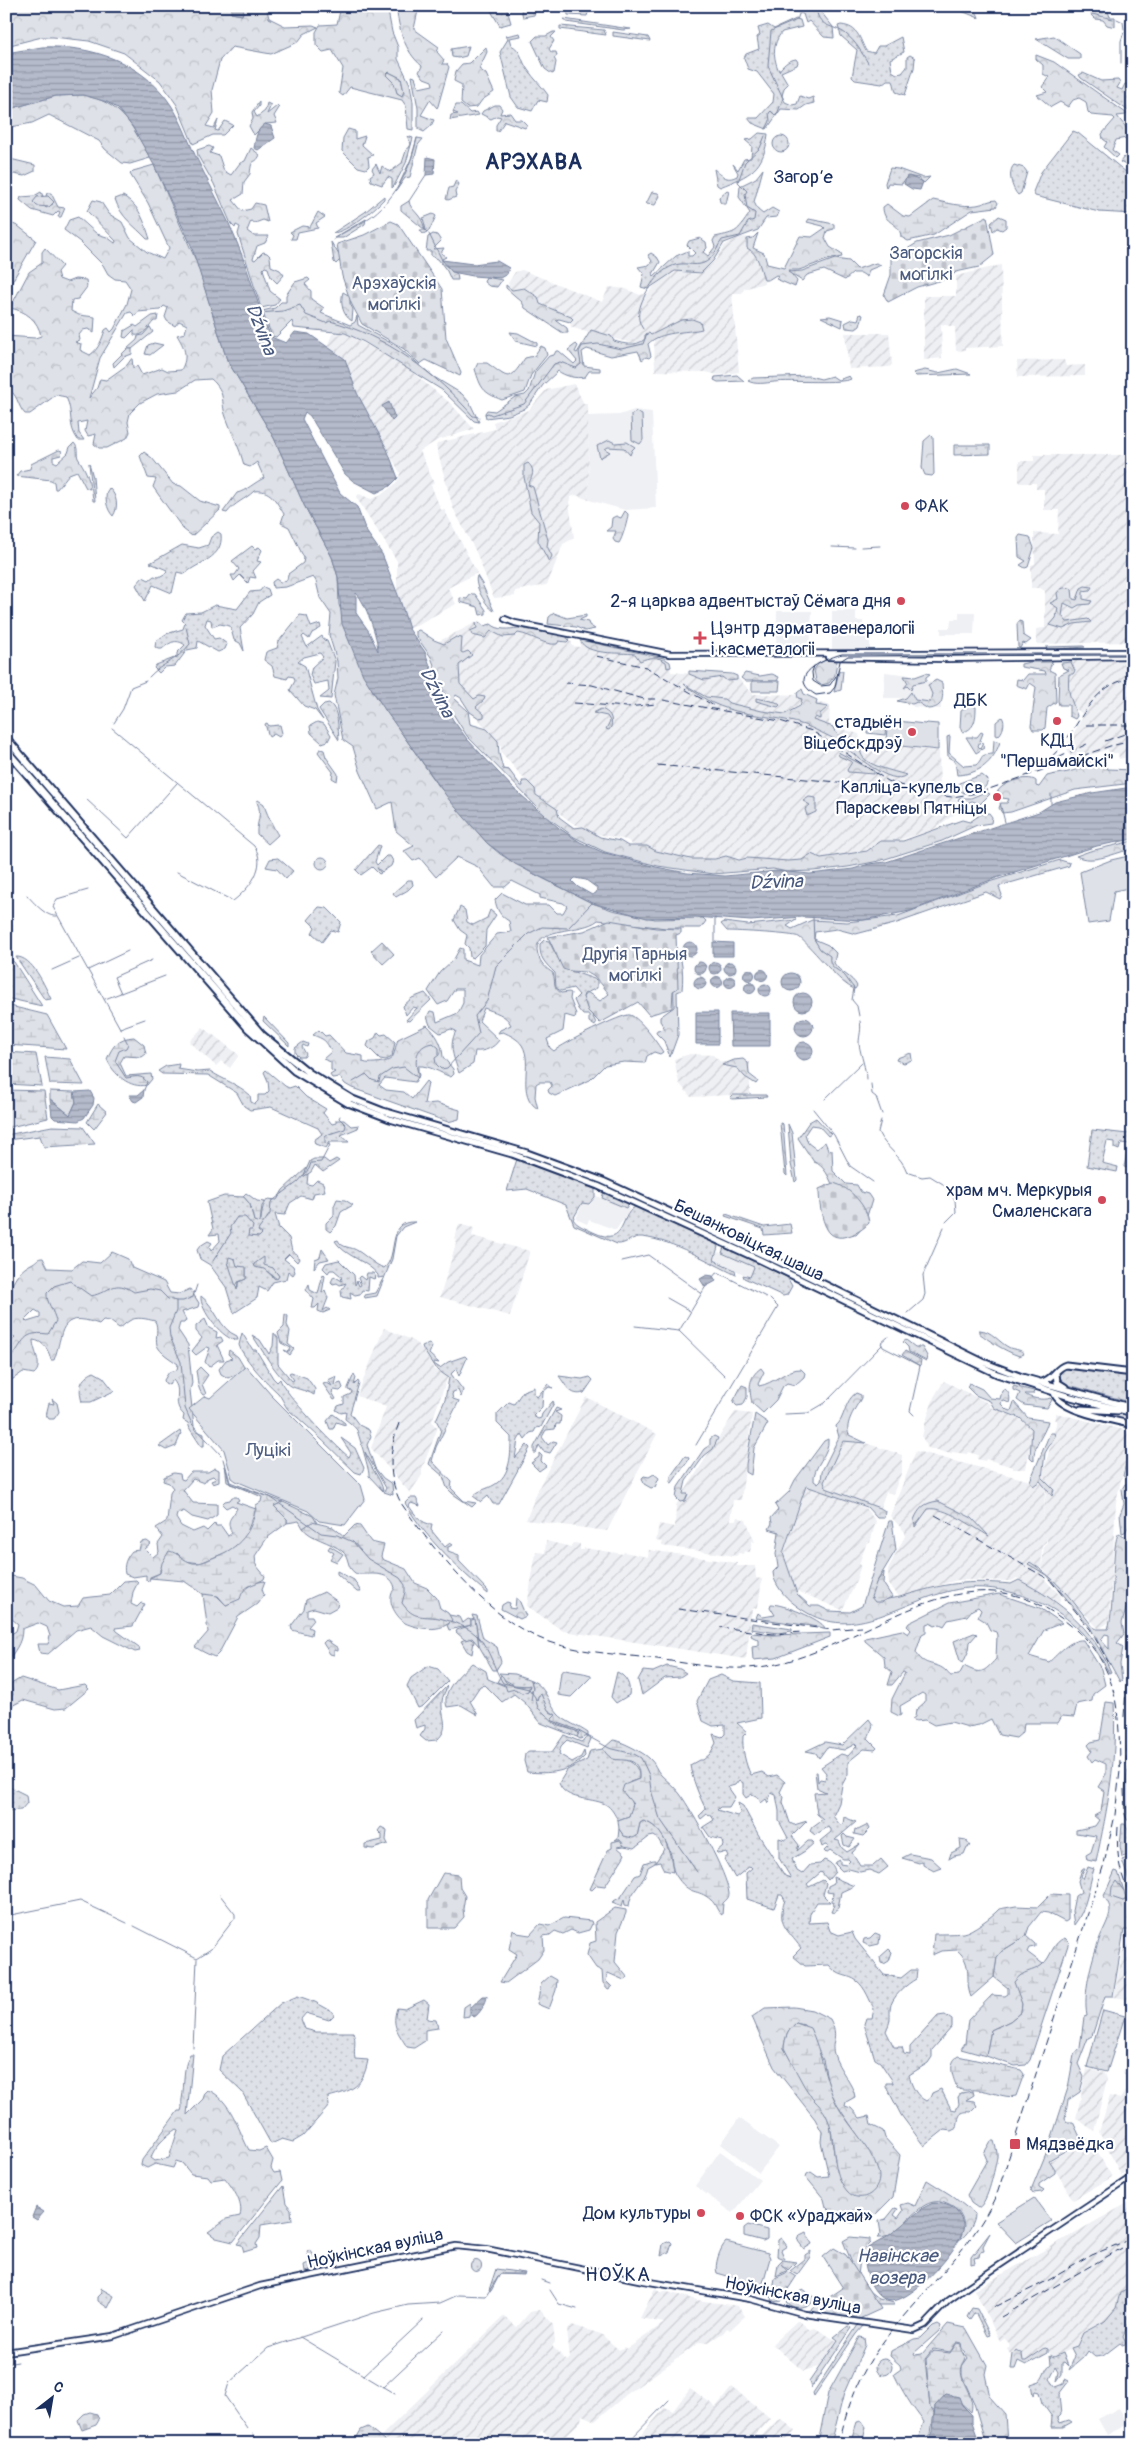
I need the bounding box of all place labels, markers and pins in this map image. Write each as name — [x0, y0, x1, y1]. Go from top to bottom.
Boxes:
place label: ФАК — [915, 495, 949, 518]
marker: ФАК — [899, 500, 911, 512]
place label: 2-я царква адвентыстаў Сёмага дня — [610, 590, 891, 613]
marker: 2-я царква адвентыстаў Сёмага дня — [895, 595, 907, 607]
place label: Цэнтр дэрматавенералогіі і касметалогіі — [711, 617, 915, 661]
marker: Цэнтр дэрматавенералогіі і касметалогіі — [693, 631, 707, 645]
place label: стадыён Віцебскдрэў — [803, 711, 902, 755]
marker: КДЦ "Першамайскі" — [1051, 715, 1063, 727]
marker: стадыён Віцебскдрэў — [906, 726, 918, 738]
place label: КДЦ "Першамайскі" — [1000, 729, 1114, 773]
place label: Капліца-купель св. Параскевы Пятніцы — [836, 776, 987, 820]
marker: Капліца-купель св. Параскевы Пятніцы — [991, 791, 1003, 803]
place label: храм мч. Меркурыя Смаленскага — [946, 1179, 1092, 1223]
marker: храм мч. Меркурыя Смаленскага — [1096, 1194, 1108, 1206]
place label: Мядзвёдка — [1026, 2133, 1114, 2156]
marker: Мядзвёдка — [1008, 2137, 1022, 2151]
place label: Дом культуры — [582, 2202, 691, 2225]
place label: ФСК «Ураджай» — [750, 2205, 873, 2228]
marker: Дом культуры — [695, 2207, 707, 2219]
marker: ФСК «Ураджай» — [734, 2210, 746, 2222]

